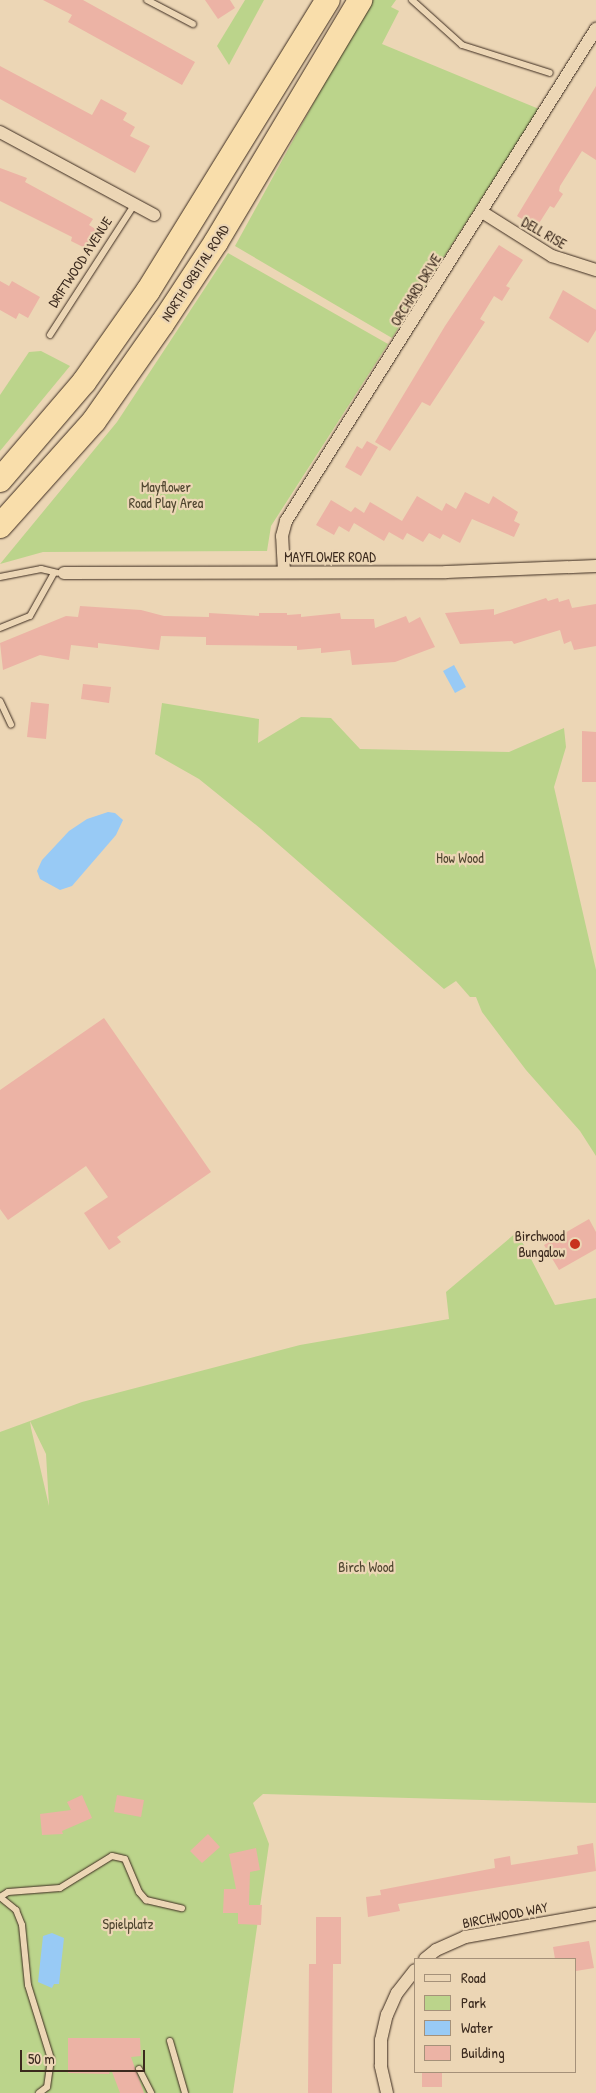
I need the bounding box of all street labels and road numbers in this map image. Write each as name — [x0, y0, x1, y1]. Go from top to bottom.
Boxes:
street label: DRIFTWOOD AVENUE — [45, 214, 115, 310]
street label: DELL RISE — [519, 214, 569, 252]
street label: NORTH ORBITAL ROAD — [157, 222, 233, 324]
street label: ORCHARD DRIVE — [387, 251, 445, 329]
street label: MAYFLOWER ROAD — [284, 549, 376, 565]
street label: BIRCHWOOD WAY — [461, 1898, 549, 1932]

